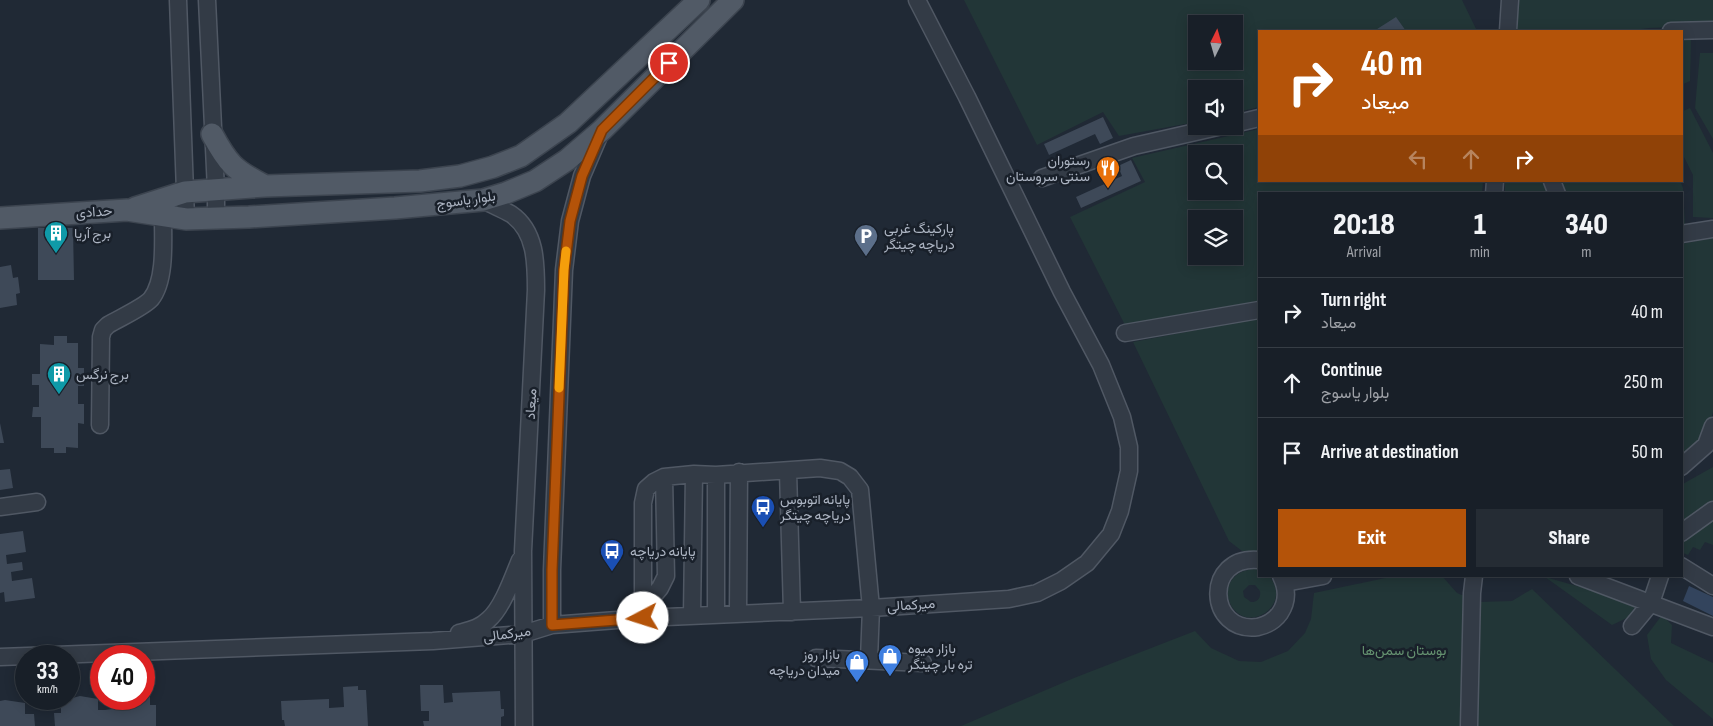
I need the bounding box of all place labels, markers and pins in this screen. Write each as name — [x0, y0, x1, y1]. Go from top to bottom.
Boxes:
pin — [648, 42, 690, 84]
place label: رستوران سنتی سروستان — [1006, 152, 1090, 185]
restaurant icon: رستوران سنتی سروستان — [1095, 155, 1121, 189]
building icon: برج آریا — [43, 220, 69, 254]
place label: پارکینگ غربی دریاچه چیتگر — [883, 220, 955, 254]
parking icon: پارکینگ غربی دریاچه چیتگر — [853, 223, 879, 257]
place label: برج آریا — [74, 225, 111, 244]
building icon: برج نرگس — [46, 361, 72, 395]
place label: برج نرگس — [76, 366, 129, 385]
place label: پایانه اتوبوس دریاچه چیتگر — [779, 491, 851, 525]
bus stop icon: پایانه اتوبوس دریاچه چیتگر — [750, 494, 776, 528]
bus stop icon: پایانه دریاچه — [599, 538, 625, 572]
place label: پایانه دریاچه — [630, 543, 696, 561]
place label: بازار میوه تره بار چیتگر — [907, 640, 973, 674]
shop icon: بازار میوه تره بار چیتگر — [877, 643, 903, 677]
place label: بازار روز میدان دریاچه — [769, 646, 840, 680]
shop icon: بازار روز میدان دریاچه — [844, 649, 870, 683]

